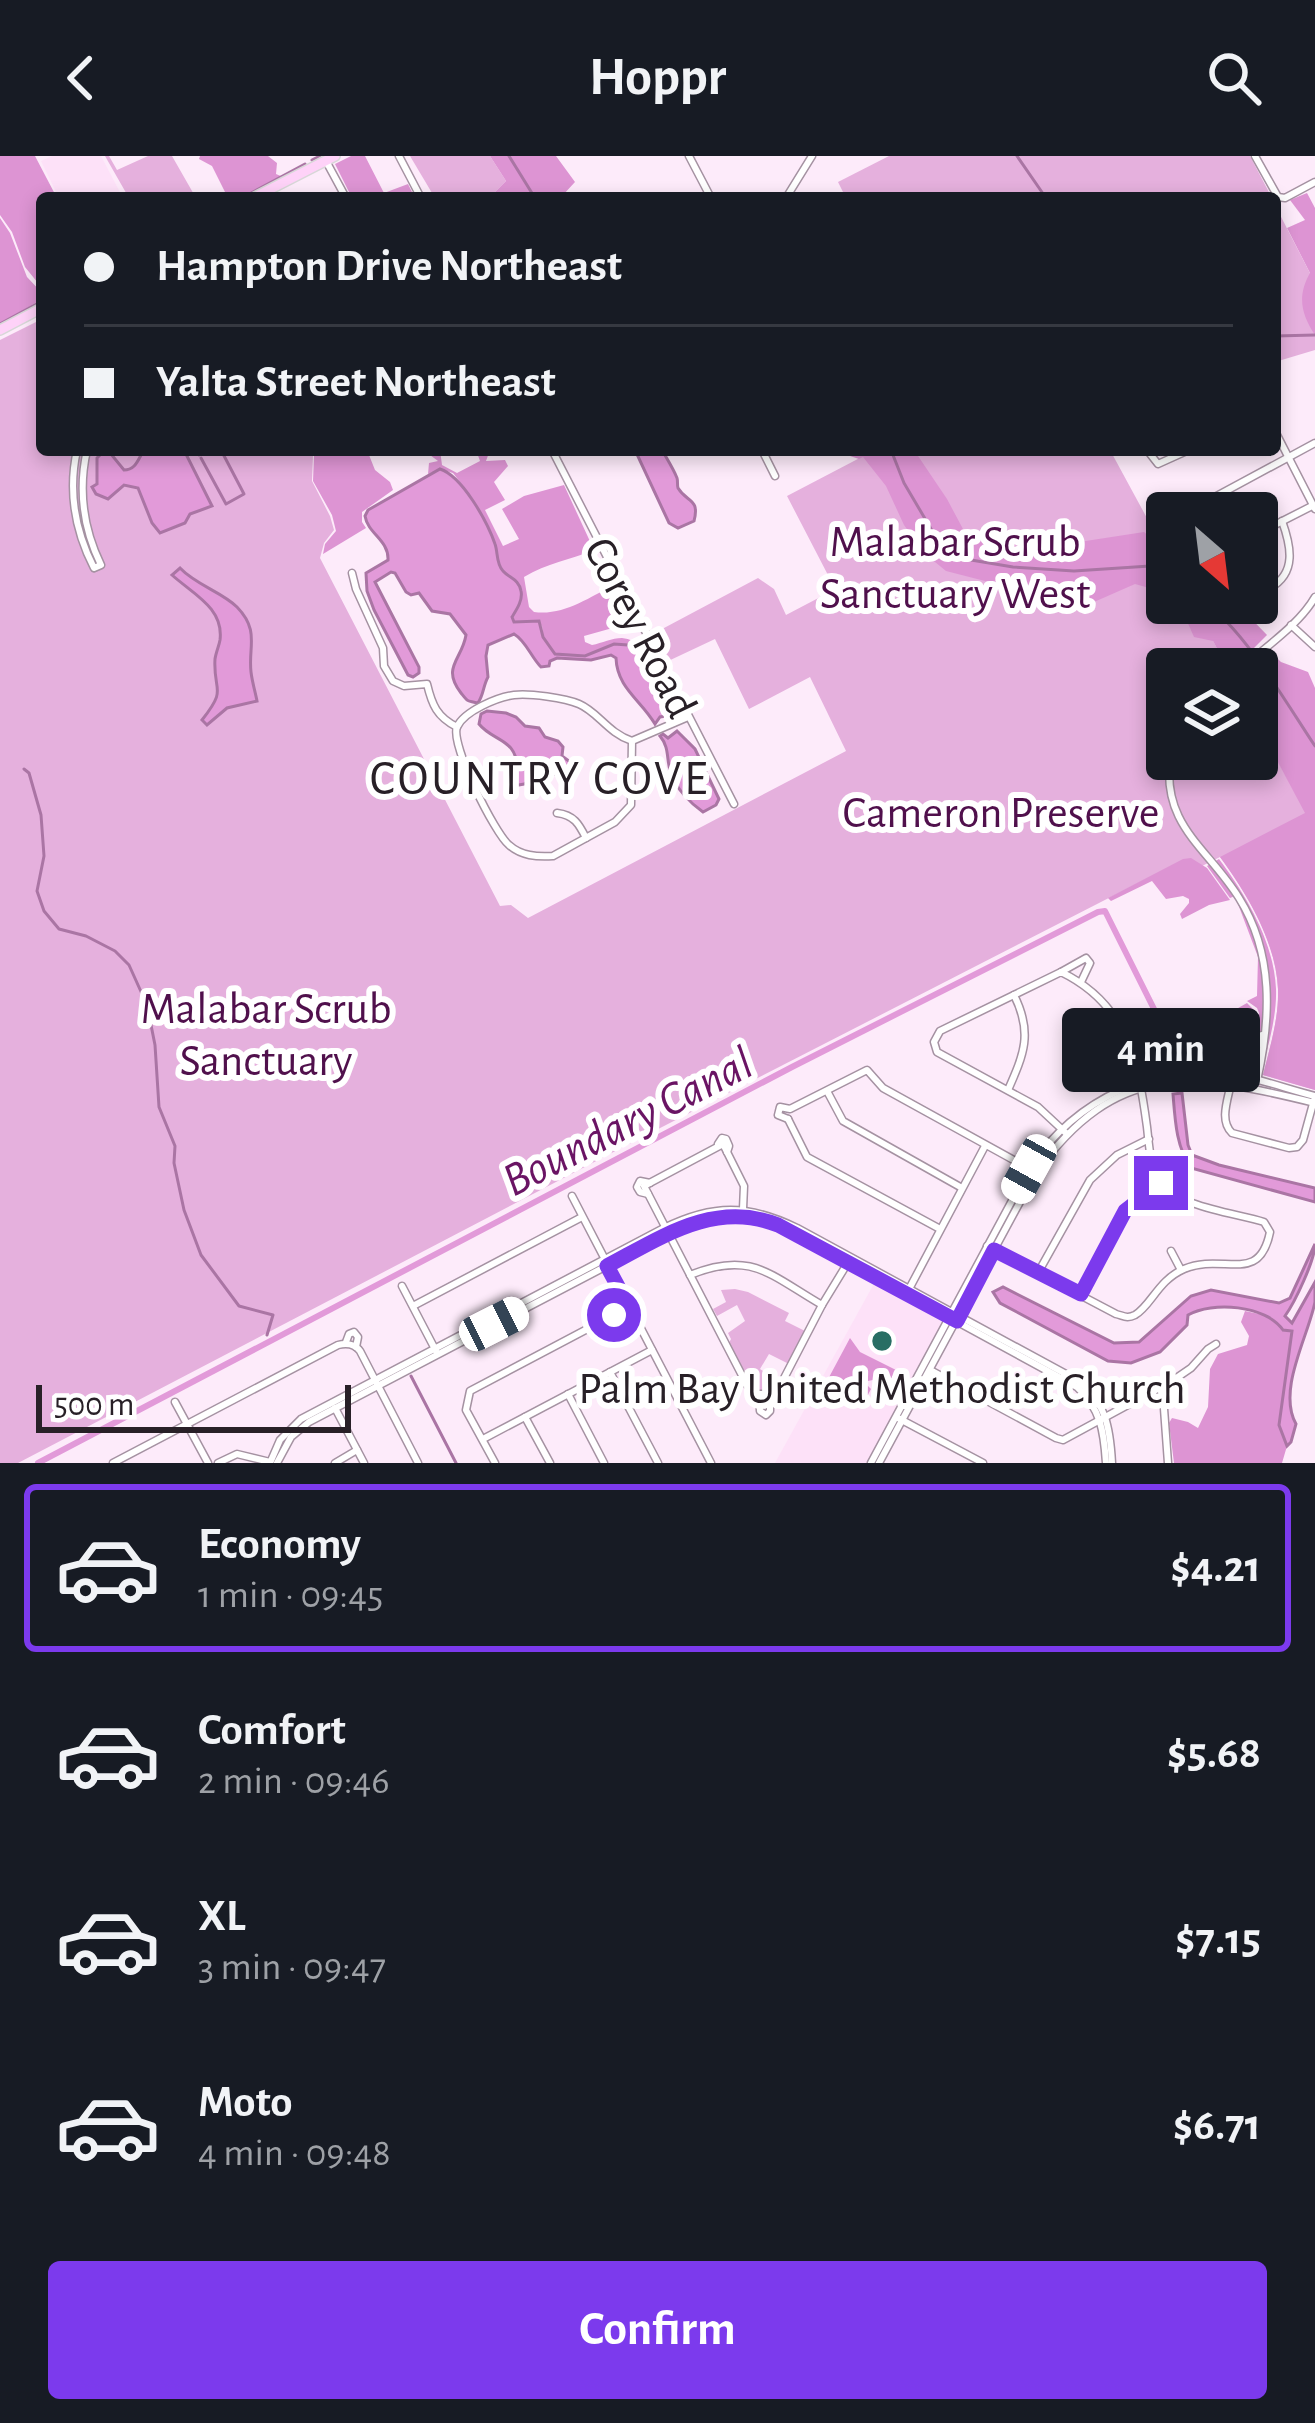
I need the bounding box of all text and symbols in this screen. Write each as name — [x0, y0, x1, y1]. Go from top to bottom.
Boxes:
icon: back — [48, 45, 114, 111]
icon: search — [1201, 45, 1267, 111]
text: Hoppr — [589, 51, 726, 105]
text: Hampton Drive Northeast — [156, 244, 622, 289]
text: Yalta Street Northeast — [156, 360, 556, 405]
north arrow — [1146, 492, 1278, 624]
map controls — [1146, 492, 1278, 780]
park label: Malabar Scrub Sanctuary West — [820, 520, 1090, 617]
street label: Corey Road — [575, 531, 704, 725]
button: layers — [1146, 648, 1278, 780]
district label: COUNTRY COVE — [370, 756, 710, 804]
park label: Cameron Preserve — [843, 791, 1159, 836]
park label: Malabar Scrub Sanctuary — [140, 987, 392, 1084]
callout: 4 min — [1062, 1009, 1260, 1093]
text: 4 min — [1117, 1030, 1205, 1069]
water label: Boundary Canal — [496, 1039, 761, 1206]
car — [996, 1129, 1062, 1209]
route end — [1134, 1156, 1188, 1210]
route start — [587, 1288, 641, 1342]
car — [454, 1292, 534, 1356]
marker: Palm Bay United Methodist Church — [869, 1328, 895, 1354]
place label: Palm Bay United Methodist Church — [578, 1367, 1186, 1412]
scale bar — [36, 1379, 351, 1432]
text: 500 m — [54, 1389, 135, 1422]
icon: car — [54, 1514, 162, 1622]
text: Economy — [198, 1522, 361, 1567]
text: $4.21 — [1170, 1545, 1261, 1590]
text: 1 min · 09:45 — [198, 1576, 383, 1615]
icon: car — [54, 1700, 162, 1808]
text: Comfort — [198, 1708, 346, 1753]
text: $5.68 — [1167, 1731, 1261, 1776]
text: 2 min · 09:46 — [198, 1762, 390, 1801]
icon: car — [54, 1886, 162, 1994]
text: XL — [198, 1894, 246, 1939]
text: $7.15 — [1175, 1917, 1261, 1962]
text: 3 min · 09:47 — [198, 1948, 386, 1987]
icon: car — [54, 2072, 162, 2180]
text: Moto — [198, 2080, 293, 2125]
text: $6.71 — [1173, 2103, 1261, 2148]
text: 4 min · 09:48 — [198, 2134, 391, 2173]
button: Confirm — [48, 2261, 1267, 2399]

